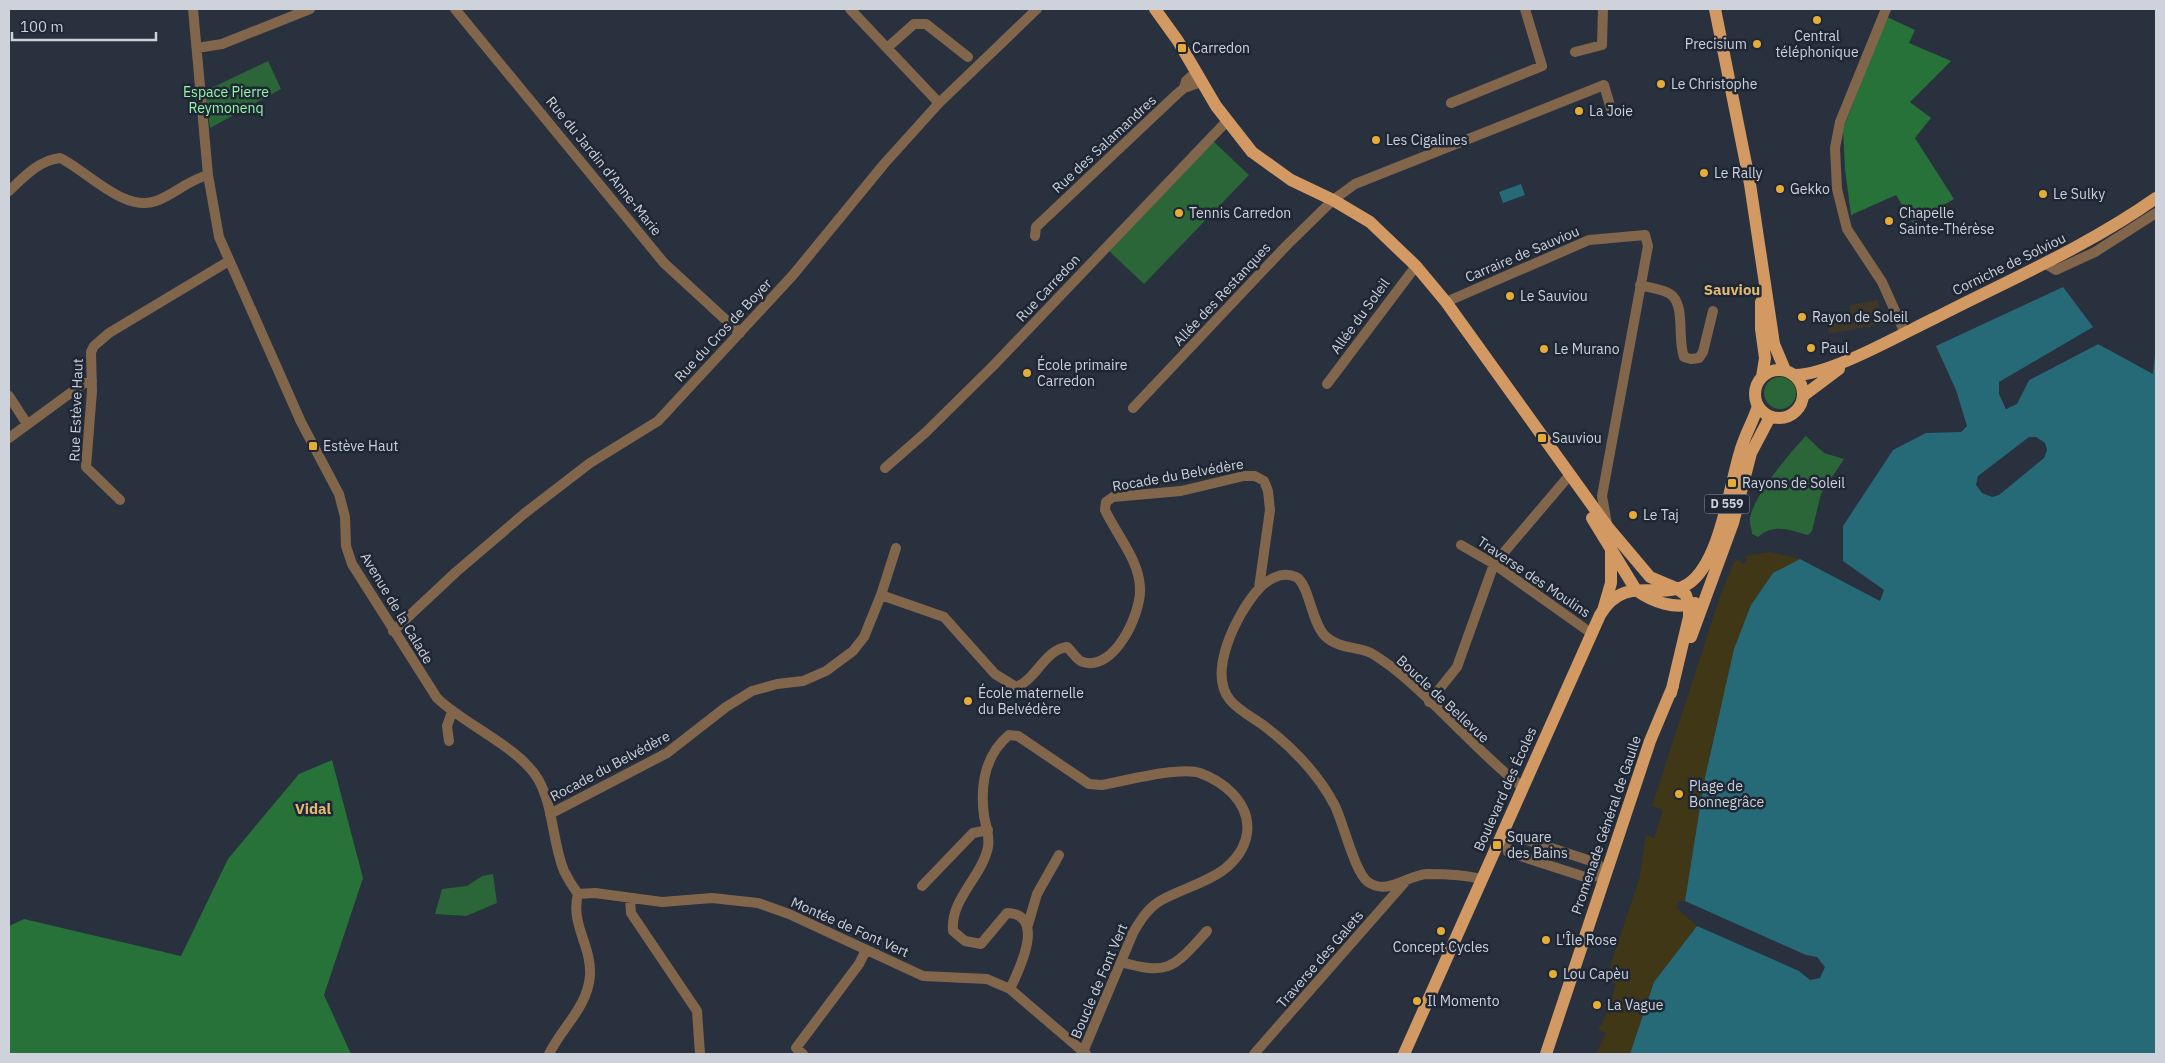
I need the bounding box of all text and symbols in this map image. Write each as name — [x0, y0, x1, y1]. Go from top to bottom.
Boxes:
scale bar — [12, 10, 156, 42]
marker: Central téléphonique — [1811, 14, 1823, 26]
text: 100 m — [20, 17, 64, 36]
place label: Central téléphonique — [1775, 27, 1859, 61]
place label: Precisium — [1685, 35, 1747, 53]
marker: Precisium — [1751, 38, 1763, 50]
place label: Carredon — [1192, 39, 1250, 57]
marker: Carredon — [1176, 42, 1188, 54]
place label: Le Christophe — [1671, 75, 1758, 93]
marker: Le Christophe — [1655, 78, 1667, 90]
park label: Espace Pierre Reymonenq — [183, 83, 269, 117]
street label: Rue des Salamandres — [1048, 91, 1160, 197]
street label: Rue du Jardin d'Anne-Marie — [542, 93, 666, 240]
place label: La Joie — [1589, 102, 1633, 120]
marker: La Joie — [1573, 105, 1585, 117]
place label: Les Cigalines — [1386, 131, 1468, 149]
marker: Les Cigalines — [1370, 134, 1382, 146]
place label: Le Rally — [1714, 164, 1763, 182]
marker: Le Rally — [1698, 167, 1710, 179]
place label: Gekko — [1790, 180, 1830, 198]
marker: Gekko — [1774, 183, 1786, 195]
place label: Le Sulky — [2053, 185, 2105, 203]
marker: Le Sulky — [2037, 188, 2049, 200]
place label: Tennis Carredon — [1189, 204, 1291, 222]
place label: Chapelle Sainte-Thérèse — [1899, 204, 1995, 238]
marker: Tennis Carredon — [1173, 207, 1185, 219]
marker: Chapelle Sainte-Thérèse — [1883, 215, 1895, 227]
street label: Carraire de Sauviou — [1462, 222, 1582, 286]
street label: Corniche de Solviou — [1949, 229, 2069, 299]
street label: Allée des Restanques — [1169, 238, 1275, 350]
street label: Rue Carredon — [1012, 250, 1084, 326]
street label: Allée du Soleil — [1326, 274, 1394, 357]
street label: Rue du Cros de Boyer — [670, 275, 776, 385]
district label: Sauviou — [1704, 280, 1760, 299]
place label: Le Sauviou — [1520, 287, 1588, 305]
marker: Le Sauviou — [1504, 290, 1516, 302]
place label: Rayon de Soleil — [1812, 308, 1908, 326]
marker: Rayon de Soleil — [1796, 311, 1808, 323]
place label: Paul — [1821, 339, 1849, 357]
place label: Le Murano — [1554, 340, 1620, 358]
marker: Paul — [1805, 342, 1817, 354]
marker: Le Murano — [1538, 343, 1550, 355]
place label: École primaire Carredon — [1037, 355, 1128, 390]
street label: Rue Estève Haut — [65, 358, 87, 462]
marker: École primaire Carredon — [1021, 367, 1033, 379]
place label: Sauviou — [1552, 429, 1602, 447]
marker: Sauviou — [1536, 432, 1548, 444]
place label: Estève Haut — [323, 437, 398, 455]
marker: Estève Haut — [307, 440, 319, 452]
street label: Rocade du Belvédère — [1111, 455, 1245, 495]
place label: Rayons de Soleil — [1742, 474, 1845, 492]
marker: Rayons de Soleil — [1726, 477, 1738, 489]
road number: D 559 — [1704, 494, 1750, 514]
place label: Le Taj — [1643, 506, 1679, 524]
marker: Le Taj — [1627, 509, 1639, 521]
street label: Traverse des Moulins — [1474, 533, 1594, 622]
street label: Avenue de la Calade — [357, 549, 438, 667]
street label: Boucle de Bellevue — [1393, 651, 1493, 747]
place label: École maternelle du Belvédère — [978, 683, 1084, 718]
marker: École maternelle du Belvédère — [962, 695, 974, 707]
street label: Boulevard des Écoles — [1469, 724, 1541, 854]
street label: Rocade du Belvédère — [547, 727, 673, 805]
street label: Promenade Général de Gaulle — [1567, 733, 1645, 917]
place label: Plage de Bonnegrâce — [1689, 777, 1764, 811]
marker: Plage de Bonnegrâce — [1673, 788, 1685, 800]
district label: Vidal — [295, 799, 332, 818]
place label: Square des Bains — [1507, 828, 1568, 862]
marker: Square des Bains — [1491, 839, 1503, 851]
street label: Montée de Font Vert — [788, 893, 912, 961]
street label: Traverse des Galets — [1273, 906, 1367, 1012]
street label: Boucle de Font Vert — [1067, 921, 1131, 1041]
marker: Concept Cycles — [1435, 925, 1447, 937]
place label: L'Île Rose — [1556, 931, 1617, 949]
marker: L'Île Rose — [1540, 934, 1552, 946]
place label: Concept Cycles — [1393, 938, 1489, 956]
place label: Lou Capèu — [1563, 965, 1629, 983]
marker: Lou Capèu — [1547, 968, 1559, 980]
place label: Il Momento — [1427, 992, 1500, 1010]
marker: Il Momento — [1411, 995, 1423, 1007]
place label: La Vague — [1607, 996, 1664, 1014]
marker: La Vague — [1591, 999, 1603, 1011]

